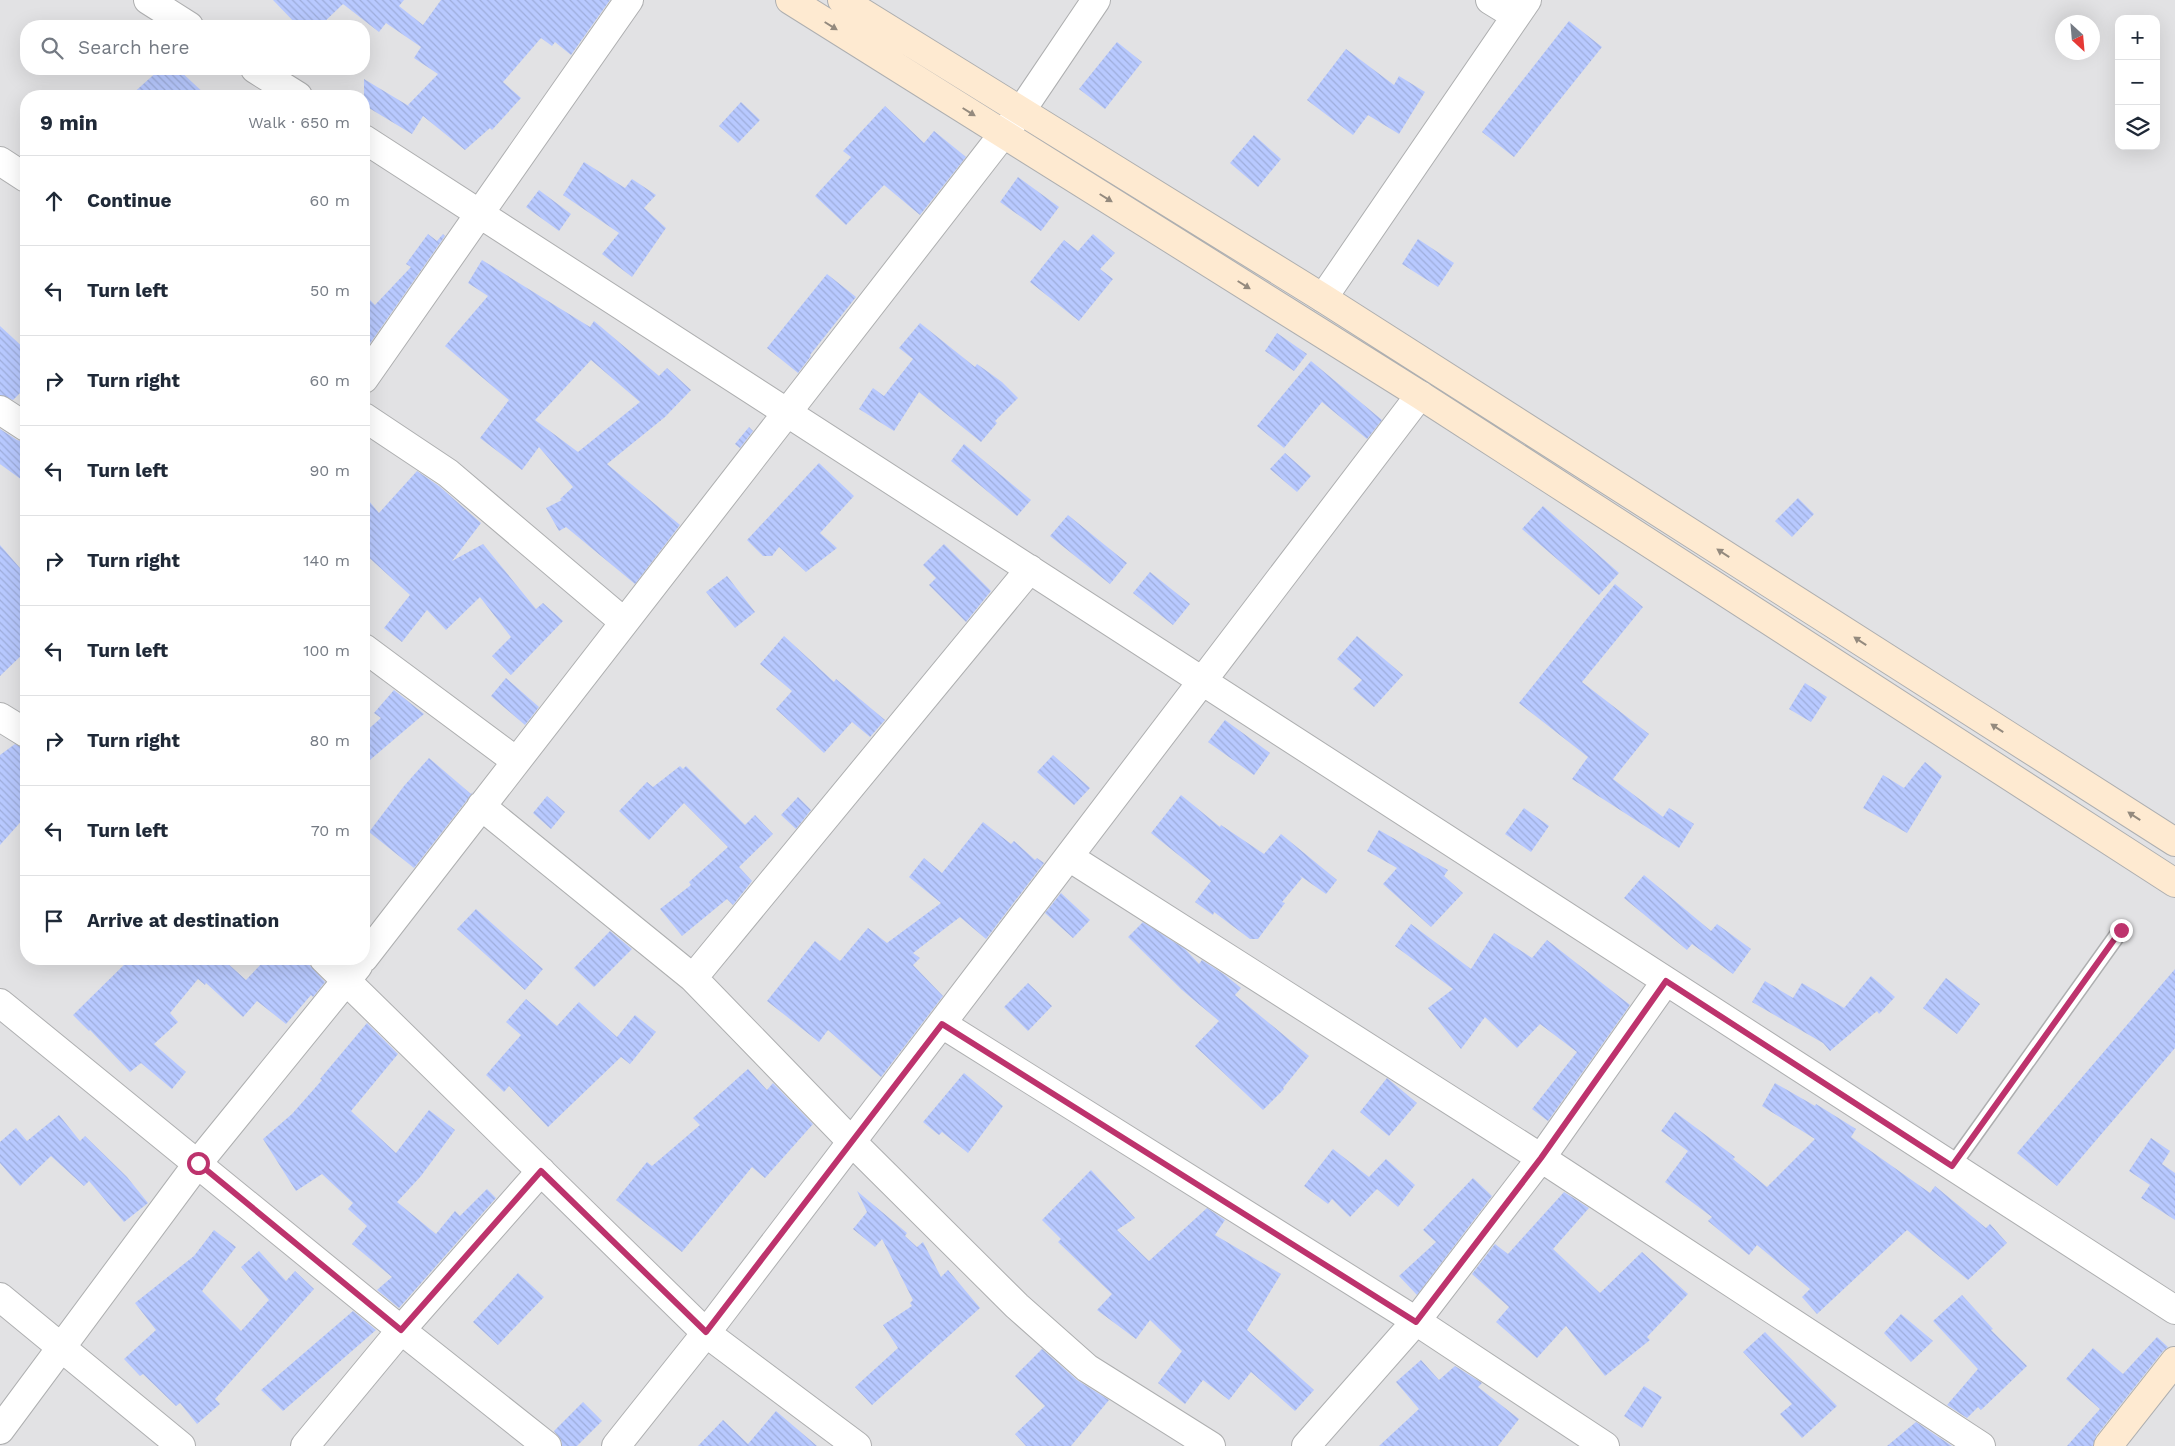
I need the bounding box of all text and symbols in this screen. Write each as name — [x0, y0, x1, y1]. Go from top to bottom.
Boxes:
north arrow — [2055, 15, 2100, 60]
map controls — [2115, 15, 2160, 150]
button: + — [2115, 15, 2160, 60]
search box — [20, 20, 370, 75]
one-way arrow — [824, 21, 838, 31]
icon: search — [38, 34, 66, 62]
text: Search here — [78, 36, 189, 59]
button: − — [2115, 60, 2160, 105]
button: layers — [2115, 105, 2160, 150]
one-way arrow — [962, 108, 975, 117]
text: 9 min — [40, 110, 98, 135]
text: Walk · 650 m — [248, 113, 350, 132]
icon: ahead — [40, 187, 68, 215]
text: Continue — [87, 189, 171, 212]
text: 60 m — [310, 191, 350, 210]
one-way arrow — [1100, 194, 1113, 203]
icon: left — [40, 277, 68, 305]
text: Turn left — [87, 279, 168, 302]
one-way arrow — [1237, 280, 1251, 289]
text: 50 m — [310, 281, 350, 300]
icon: right — [40, 367, 68, 395]
text: Turn right — [87, 369, 180, 392]
text: 60 m — [310, 371, 350, 390]
icon: left — [40, 457, 68, 485]
text: Turn left — [87, 459, 168, 482]
text: 90 m — [309, 461, 350, 480]
icon: right — [40, 547, 68, 575]
text: Turn right — [87, 549, 180, 572]
one-way arrow — [1716, 549, 1730, 558]
text: 140 m — [303, 551, 350, 570]
one-way arrow — [1853, 636, 1867, 646]
icon: left — [40, 637, 68, 665]
text: Turn left — [87, 639, 168, 662]
text: 100 m — [303, 641, 350, 660]
one-way arrow — [1990, 724, 2004, 733]
icon: right — [40, 727, 68, 755]
text: Turn right — [87, 729, 180, 752]
text: 80 m — [309, 731, 350, 750]
one-way arrow — [2127, 811, 2141, 820]
icon: left — [40, 817, 68, 845]
text: Turn left — [87, 819, 168, 842]
text: 70 m — [311, 821, 350, 840]
icon: arrive — [40, 907, 68, 935]
text: Arrive at destination — [87, 909, 279, 932]
route end — [2110, 919, 2133, 942]
route start — [187, 1152, 210, 1175]

